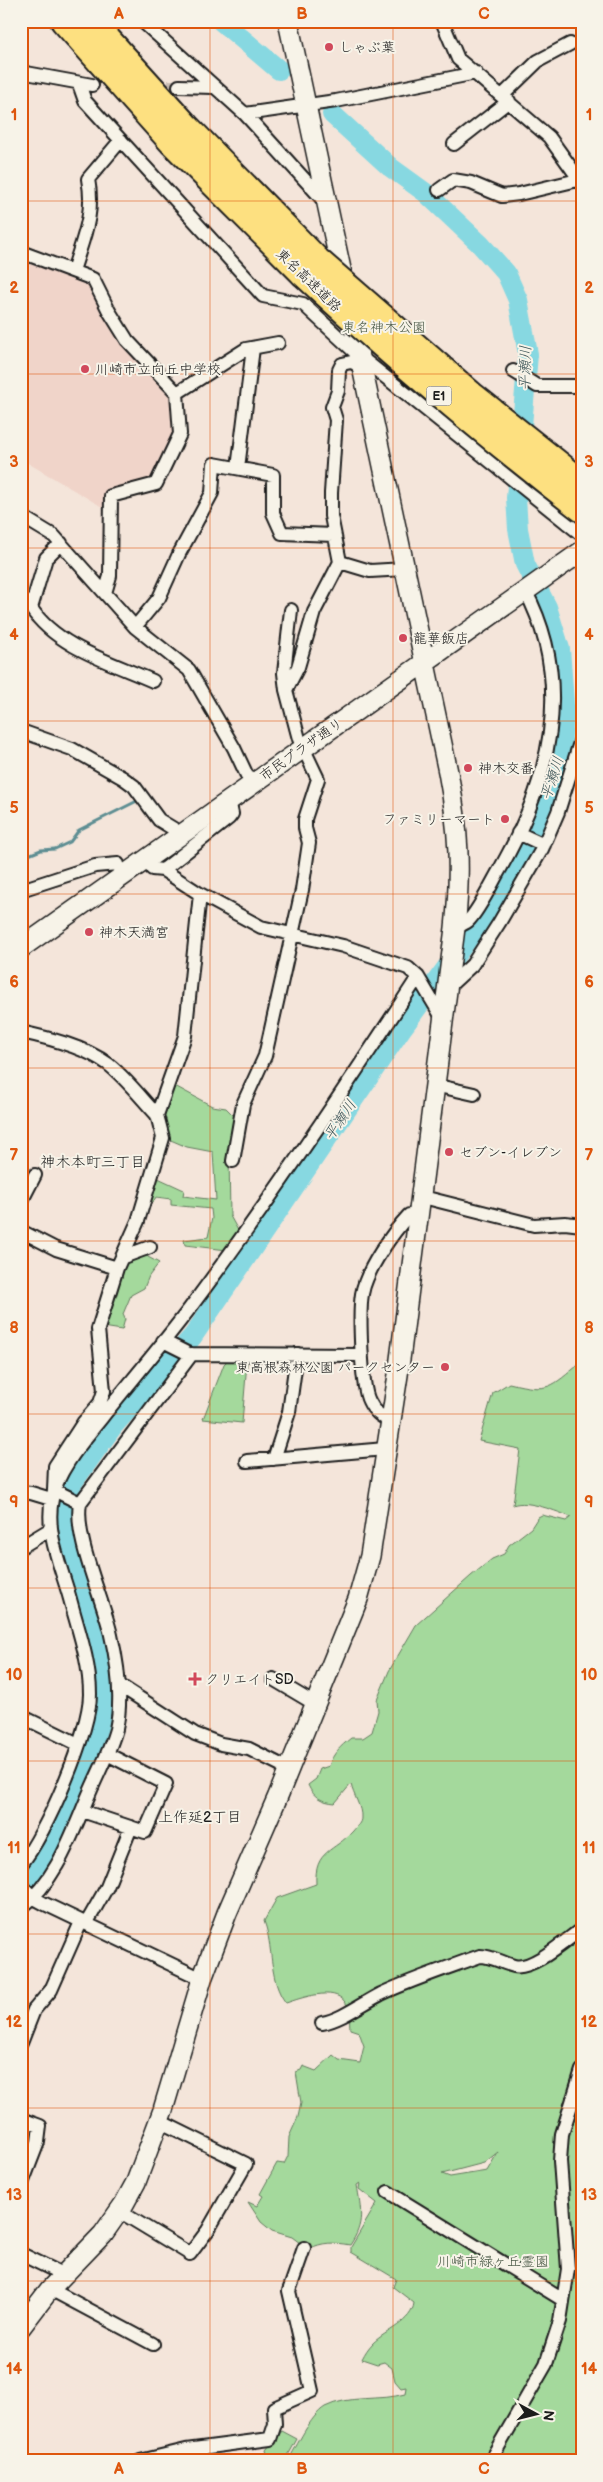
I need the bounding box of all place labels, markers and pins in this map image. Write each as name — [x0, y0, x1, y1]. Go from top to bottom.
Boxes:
place label: しゃぶ葉 — [339, 39, 395, 56]
marker: しゃぶ葉 — [323, 41, 335, 53]
place label: 川崎市立向丘中学校 — [95, 361, 221, 378]
marker: 川崎市立向丘中学校 — [79, 363, 91, 375]
place label: 龍華飯店 — [413, 630, 469, 647]
marker: 龍華飯店 — [397, 632, 409, 644]
place label: 神木交番 — [478, 760, 534, 777]
marker: 神木交番 — [462, 762, 474, 774]
place label: ファミリーマート — [383, 811, 495, 828]
marker: ファミリーマート — [499, 813, 511, 825]
place label: 神木天満宮 — [99, 924, 169, 941]
marker: 神木天満宮 — [83, 926, 95, 938]
place label: セブン-イレブン — [459, 1144, 562, 1161]
marker: セブン-イレブン — [443, 1146, 455, 1158]
place label: 東高根森林公園 パークセンター — [236, 1359, 435, 1376]
marker: 東高根森林公園 パークセンター — [439, 1361, 451, 1373]
place label: クリエイトSD — [205, 1671, 294, 1688]
marker: クリエイトSD — [189, 1673, 201, 1685]

